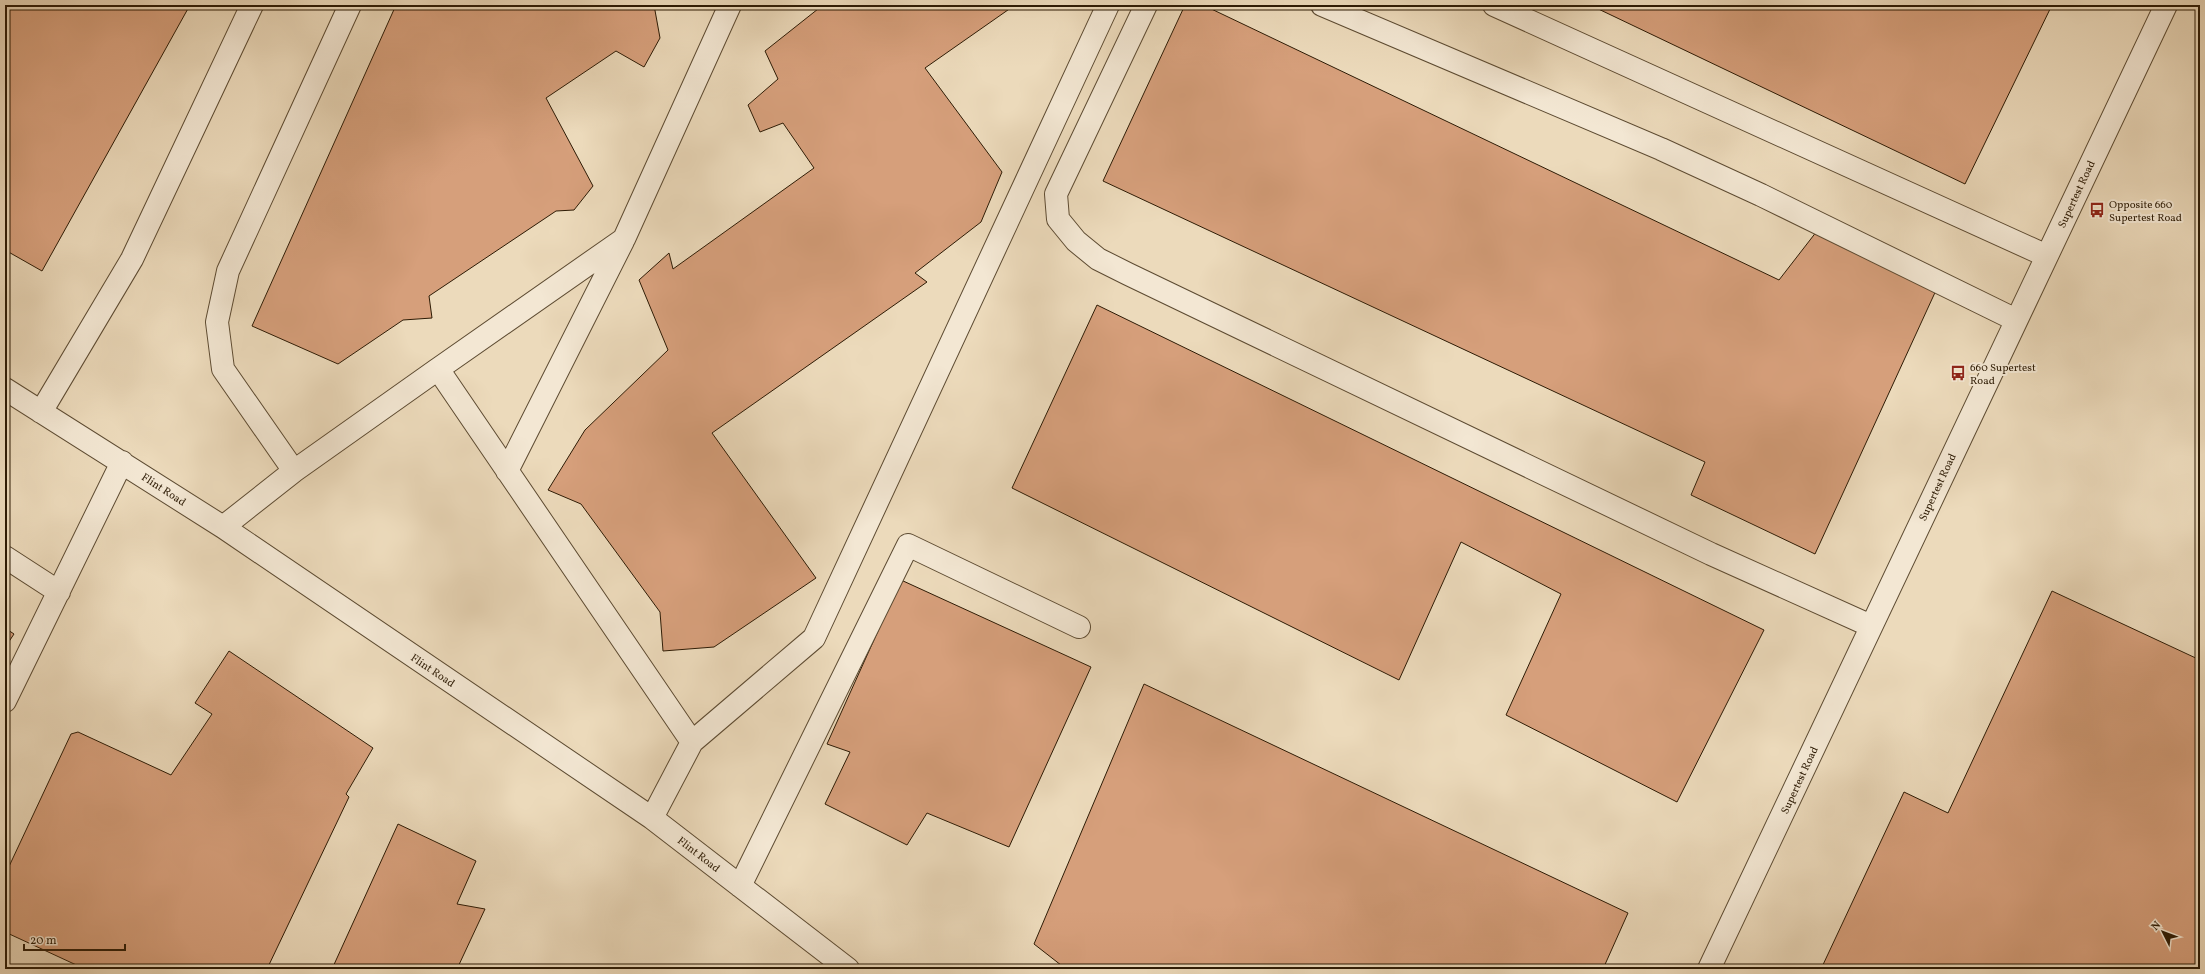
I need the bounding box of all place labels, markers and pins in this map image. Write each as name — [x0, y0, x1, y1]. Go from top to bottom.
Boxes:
place label: Opposite 660 Supertest Road — [2109, 198, 2182, 226]
bus stop icon: Opposite 660 Supertest Road — [2088, 201, 2106, 219]
place label: 660 Supertest Road — [1970, 361, 2036, 389]
bus stop icon: 660 Supertest Road — [1949, 364, 1967, 382]

